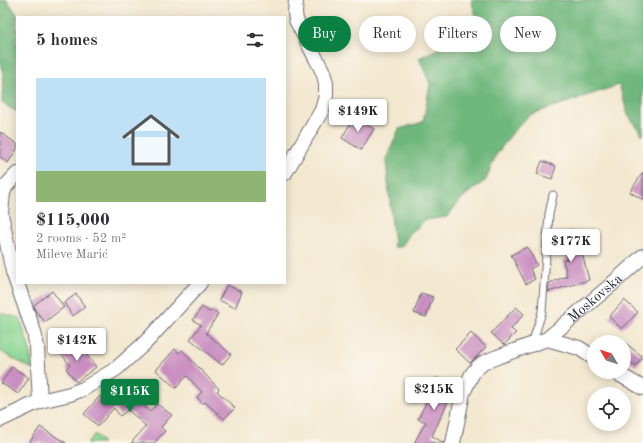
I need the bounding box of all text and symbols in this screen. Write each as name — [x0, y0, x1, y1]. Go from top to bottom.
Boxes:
chip: Buy — [298, 16, 351, 52]
chip: Rent — [359, 16, 416, 52]
chip: Filters — [424, 16, 492, 52]
chip: New — [500, 16, 556, 52]
icon: filters — [244, 29, 266, 51]
text: 5 homes — [36, 32, 98, 49]
pin: $149K — [330, 99, 386, 133]
icon: home — [115, 104, 187, 176]
text: $149K — [338, 105, 378, 118]
text: $115,000 — [36, 212, 110, 229]
pin: $177K — [543, 229, 599, 263]
text: 2 rooms · 52 m² — [36, 232, 126, 245]
text: $177K — [551, 235, 591, 248]
text: Mileve Marić — [36, 248, 108, 261]
street label: Moskovska — [565, 271, 625, 325]
pin: $142K — [49, 328, 105, 362]
text: $142K — [57, 334, 97, 347]
north arrow — [587, 335, 631, 379]
map controls — [587, 335, 631, 431]
pin: $215K — [406, 377, 462, 411]
pin: $115K — [102, 379, 158, 413]
text: $215K — [414, 383, 454, 396]
text: $115K — [110, 385, 150, 398]
button: locate — [587, 387, 631, 431]

